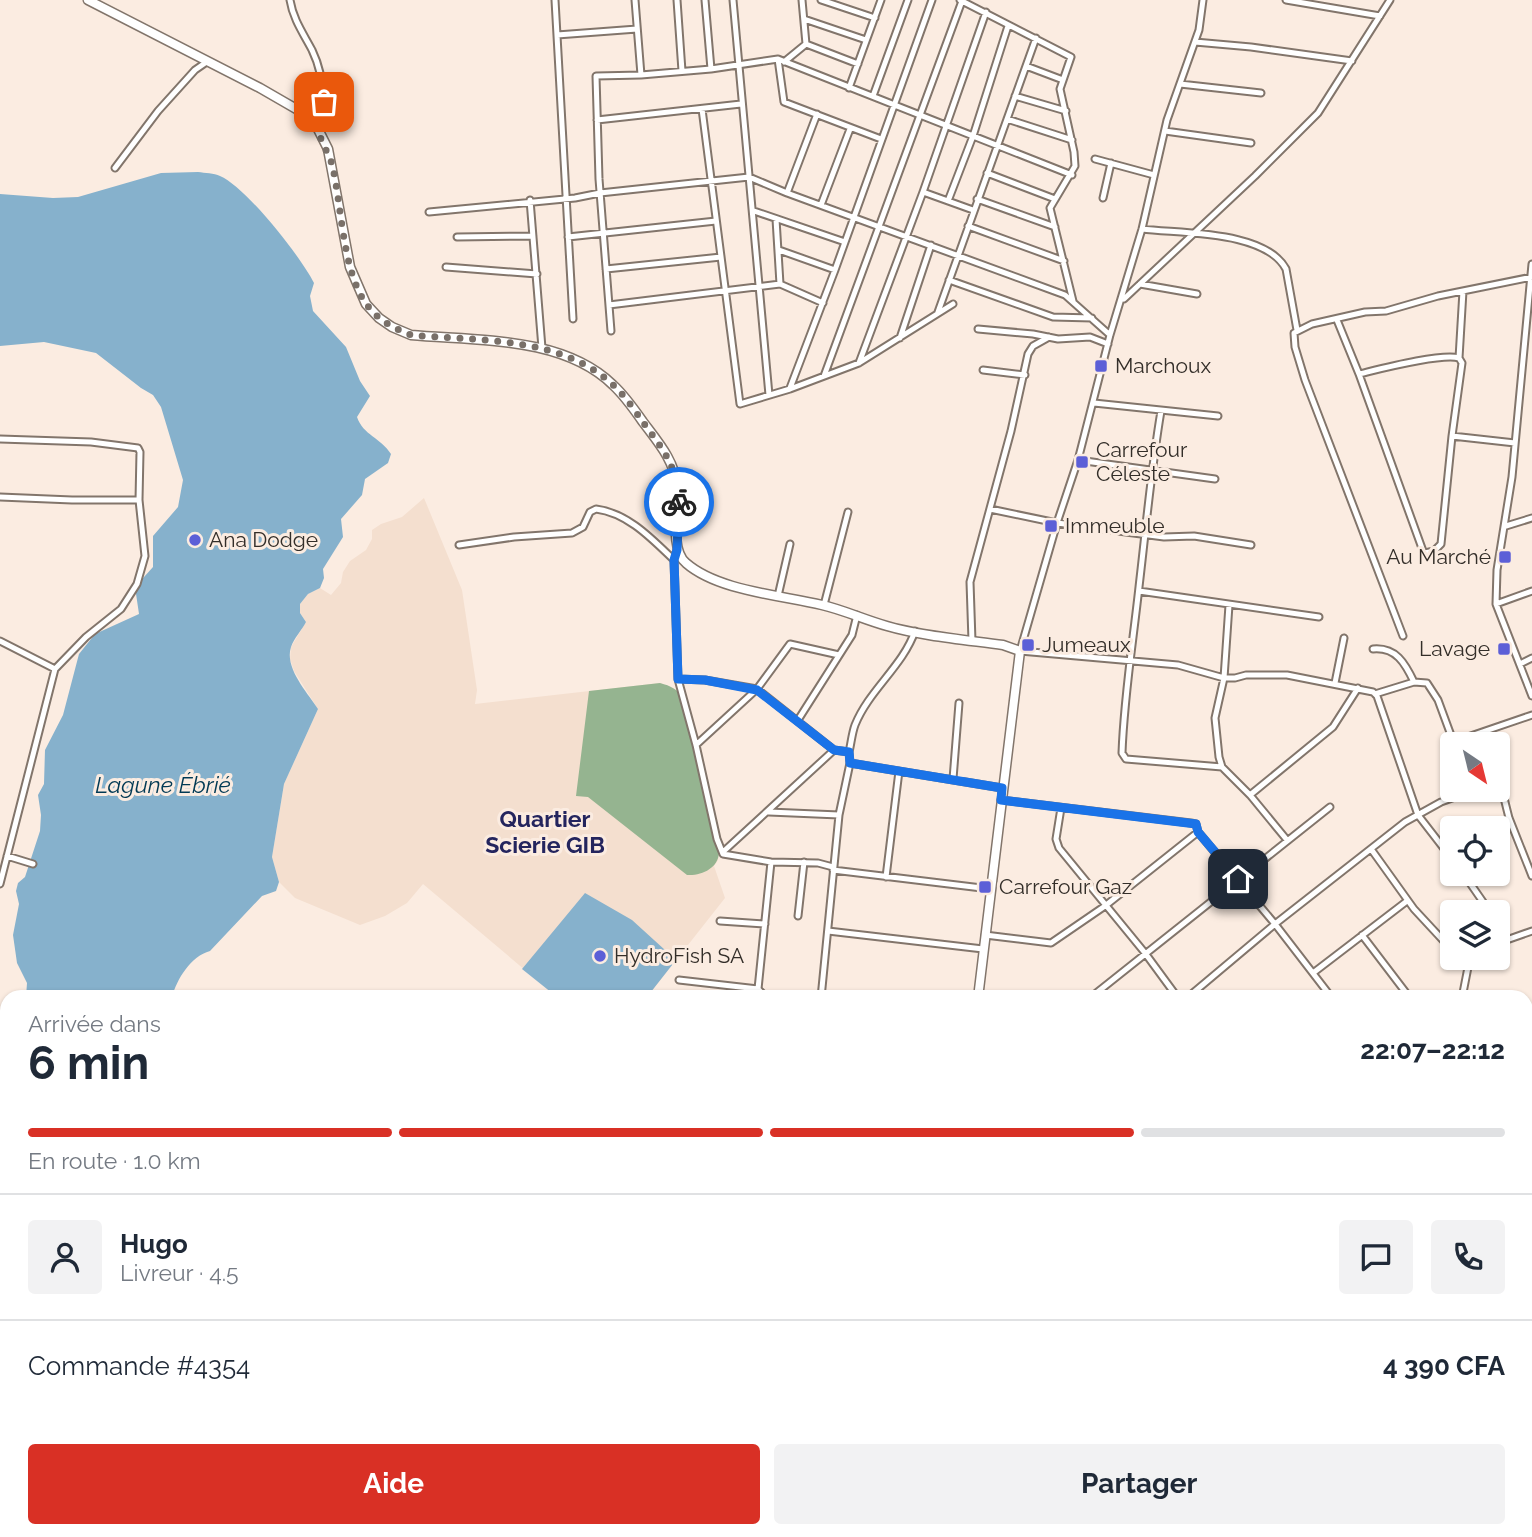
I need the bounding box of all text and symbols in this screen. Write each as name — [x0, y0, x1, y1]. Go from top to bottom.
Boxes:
pin — [294, 72, 354, 132]
icon: bag — [305, 83, 343, 121]
place label: Marchoux — [1115, 353, 1212, 378]
marker: Marchoux — [1093, 358, 1109, 374]
place label: Carrefour Céleste — [1096, 437, 1188, 486]
marker: Carrefour Céleste — [1074, 454, 1090, 470]
courier — [644, 467, 714, 537]
icon: bike — [660, 483, 698, 521]
place label: Immeuble — [1065, 513, 1165, 538]
marker: Immeuble — [1043, 518, 1059, 534]
place label: Ana Dodge — [209, 527, 318, 552]
marker: Ana Dodge — [187, 532, 203, 548]
place label: Au Marché — [1386, 544, 1491, 569]
marker: Au Marché — [1497, 549, 1513, 565]
place label: Jumeaux — [1042, 632, 1131, 657]
place label: Lavage — [1419, 636, 1490, 661]
marker: Jumeaux — [1020, 637, 1036, 653]
marker: Lavage — [1496, 641, 1512, 657]
north arrow — [1440, 732, 1510, 802]
map controls — [1440, 732, 1510, 970]
water label: Lagune Ébrié — [95, 771, 231, 798]
district label: Quartier Scierie GIB — [485, 805, 605, 858]
button: locate — [1440, 816, 1510, 886]
pin — [1208, 849, 1268, 909]
icon: home — [1219, 860, 1257, 898]
place label: Carrefour Gaz — [999, 874, 1132, 899]
marker: Carrefour Gaz — [977, 879, 993, 895]
button: layers — [1440, 900, 1510, 970]
place label: HydroFish SA — [614, 943, 744, 968]
marker: HydroFish SA — [592, 948, 608, 964]
text: Arrivée dans — [28, 1010, 161, 1037]
text: 22:07–22:12 — [1360, 1035, 1505, 1065]
text: 6 min — [28, 1036, 149, 1090]
text: En route · 1.0 km — [28, 1147, 201, 1174]
button: person — [28, 1220, 102, 1294]
button: chat — [1339, 1220, 1413, 1294]
button: phone — [1431, 1220, 1505, 1294]
text: Hugo — [120, 1229, 188, 1259]
text: Livreur · 4.5 — [120, 1259, 239, 1286]
text: Commande #4354 — [28, 1351, 250, 1381]
text: 4 390 CFA — [1383, 1351, 1505, 1381]
button: Aide — [28, 1444, 760, 1524]
button: Partager — [774, 1444, 1505, 1524]

